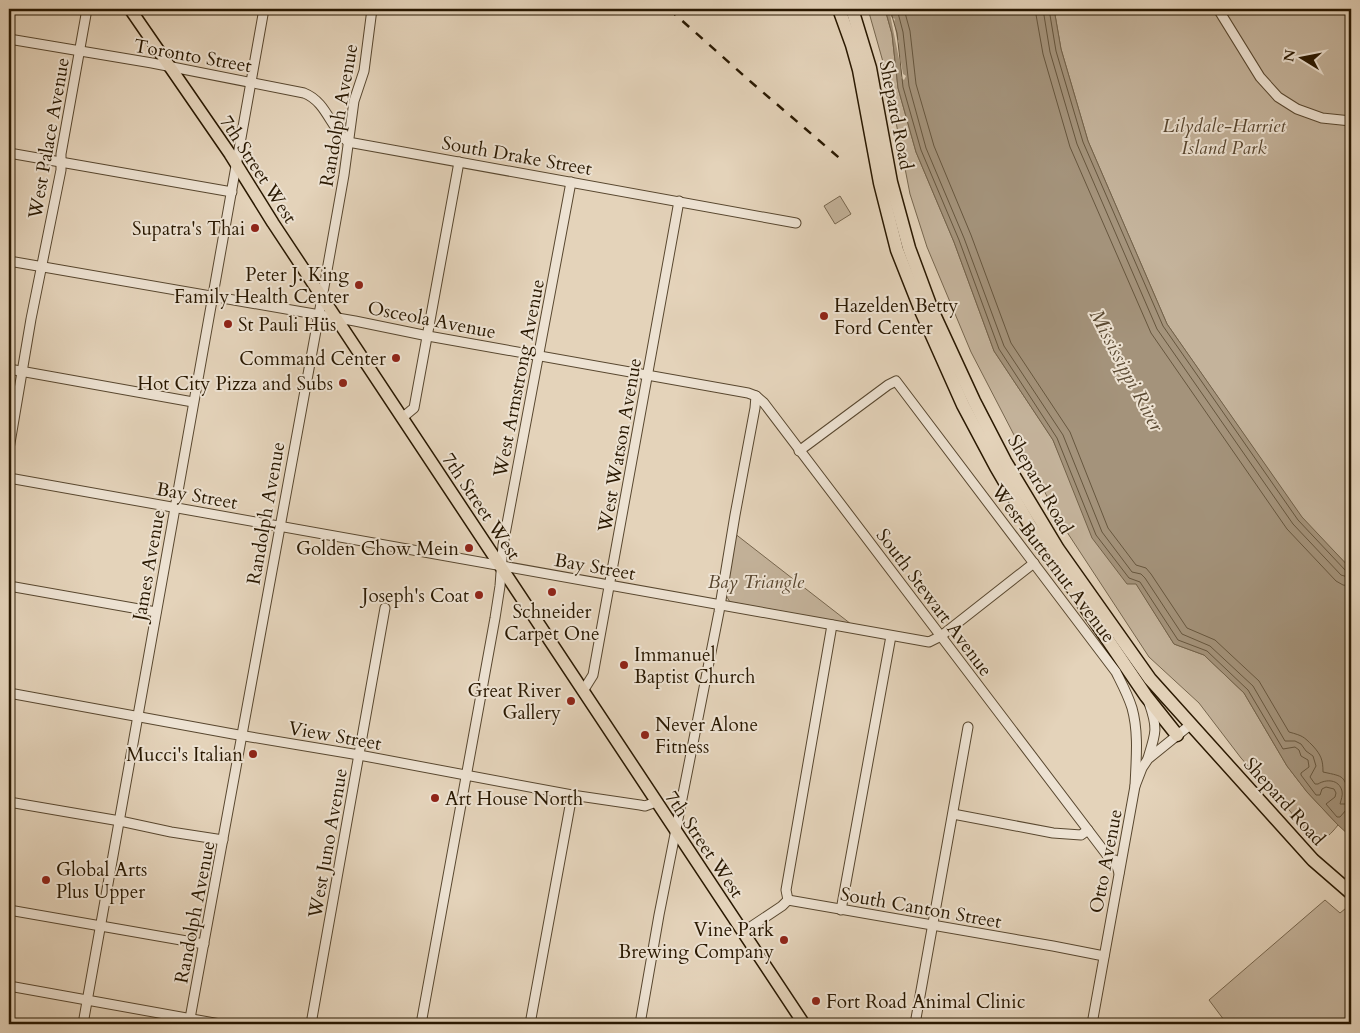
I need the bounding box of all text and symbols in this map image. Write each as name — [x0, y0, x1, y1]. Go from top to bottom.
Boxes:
north arrow — [1278, 32, 1328, 82]
street label: Toronto Street — [132, 33, 254, 79]
street label: Randolph Avenue — [314, 42, 364, 189]
text: N — [1279, 48, 1300, 63]
street label: West Palace Avenue — [22, 55, 76, 222]
street label: Shepard Road — [873, 58, 919, 172]
street label: 7th Street West — [213, 110, 303, 229]
park label: Lilydale-Harriet Island Park — [1162, 113, 1286, 161]
street label: South Drake Street — [440, 130, 594, 182]
place label: Supatra's Thai — [132, 216, 245, 242]
marker: Supatra's Thai — [249, 222, 261, 234]
place label: Peter J. King Family Health Center — [174, 262, 349, 310]
street label: West Armstrong Avenue — [487, 277, 551, 480]
marker: Peter J. King Family Health Center — [353, 279, 365, 291]
place label: Hazelden Betty Ford Center — [834, 293, 958, 341]
street label: Osceola Avenue — [365, 295, 498, 345]
water label: Mississippi River — [1083, 304, 1171, 437]
marker: Hazelden Betty Ford Center — [818, 310, 830, 322]
place label: St Pauli Hüs — [238, 312, 336, 338]
marker: St Pauli Hüs — [222, 318, 234, 330]
place label: Command Center — [239, 346, 386, 372]
marker: Command Center — [390, 352, 402, 364]
street label: West Watson Avenue — [592, 356, 648, 535]
place label: Hot City Pizza and Subs — [137, 371, 333, 397]
marker: Hot City Pizza and Subs — [337, 377, 349, 389]
street label: Shepard Road — [1001, 430, 1079, 539]
street label: Randolph Avenue — [241, 440, 291, 587]
street label: 7th Street West — [436, 448, 527, 565]
street label: Bay Street — [154, 476, 239, 516]
street label: West Butternut Avenue — [984, 478, 1121, 648]
street label: James Avenue — [126, 508, 172, 626]
street label: South Stewart Avenue — [870, 523, 998, 682]
place label: Golden Chow Mein — [296, 536, 459, 562]
marker: Golden Chow Mein — [463, 542, 475, 554]
street label: Bay Street — [552, 547, 637, 587]
park label: Bay Triangle — [708, 569, 805, 595]
place label: Joseph's Coat — [359, 583, 469, 609]
marker: Schneider Carpet One — [546, 586, 558, 598]
marker: Joseph's Coat — [473, 589, 485, 601]
place label: Schneider Carpet One — [504, 599, 600, 647]
place label: Immanuel Baptist Church — [634, 642, 756, 690]
marker: Immanuel Baptist Church — [618, 659, 630, 671]
place label: Great River Gallery — [467, 678, 561, 726]
marker: Great River Gallery — [565, 695, 577, 707]
place label: Never Alone Fitness — [655, 712, 758, 760]
street label: View Street — [286, 715, 383, 757]
marker: Never Alone Fitness — [639, 729, 651, 741]
place label: Mucci's Italian — [126, 742, 243, 768]
marker: Mucci's Italian — [247, 748, 259, 760]
street label: Shepard Road — [1238, 752, 1331, 852]
street label: West Juno Avenue — [302, 766, 354, 921]
place label: Art House North — [445, 786, 584, 812]
street label: 7th Street West — [659, 786, 750, 903]
marker: Art House North — [429, 792, 441, 804]
street label: Otto Avenue — [1083, 807, 1129, 915]
street label: Randolph Avenue — [168, 839, 222, 986]
place label: Global Arts Plus Upper — [56, 857, 147, 905]
marker: Global Arts Plus Upper — [40, 874, 52, 886]
street label: South Canton Street — [838, 881, 1003, 935]
place label: Vine Park Brewing Company — [618, 917, 775, 965]
marker: Vine Park Brewing Company — [778, 934, 790, 946]
place label: Fort Road Animal Clinic — [826, 989, 1026, 1015]
marker: Fort Road Animal Clinic — [810, 995, 822, 1007]

